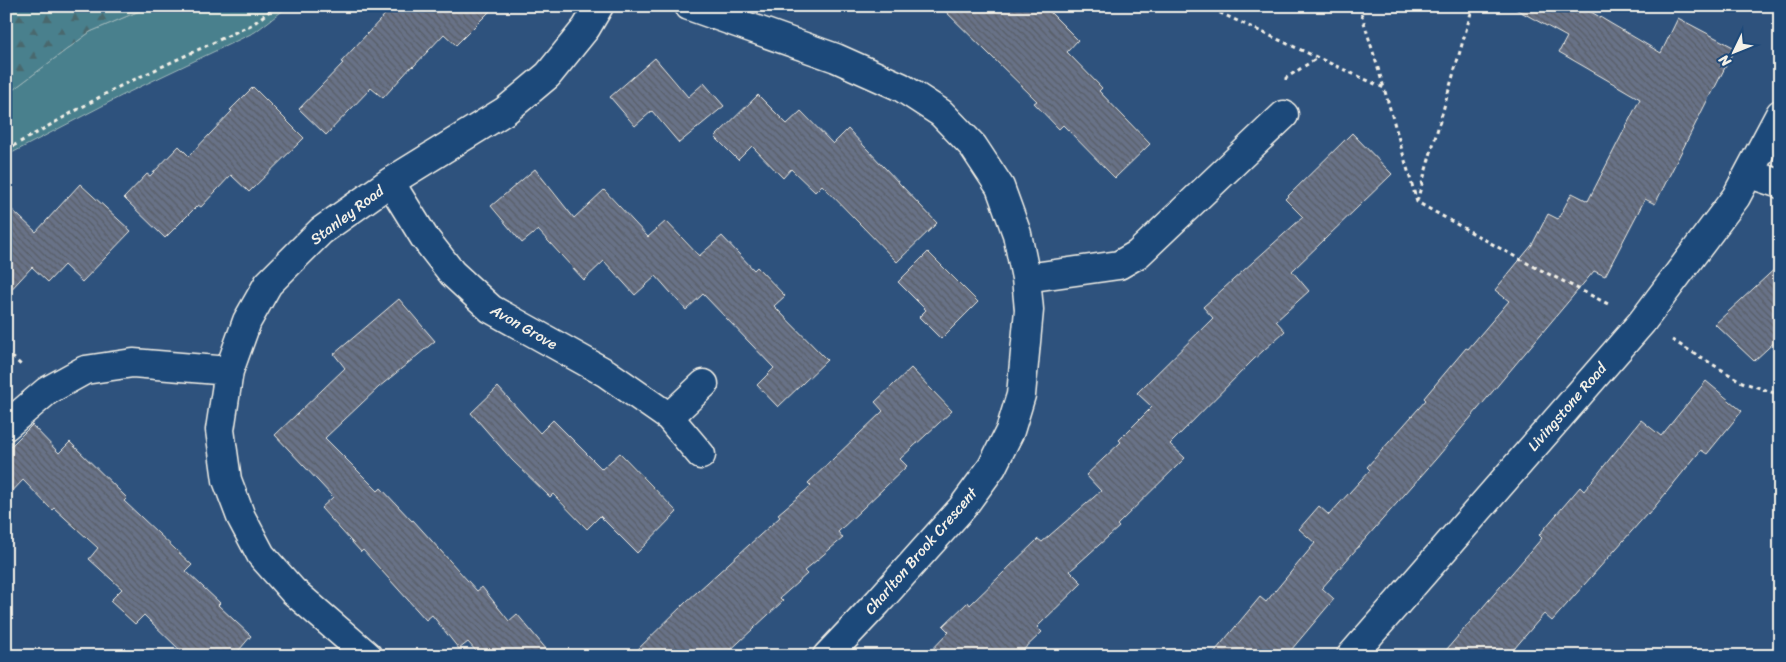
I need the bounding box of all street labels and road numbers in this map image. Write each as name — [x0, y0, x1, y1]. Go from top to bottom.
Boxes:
street label: Stanley Road — [304, 178, 391, 252]
street label: Avon Grove — [485, 297, 562, 357]
street label: Livingstone Road — [1521, 356, 1614, 457]
street label: Charlton Brook Crescent — [858, 481, 985, 621]

